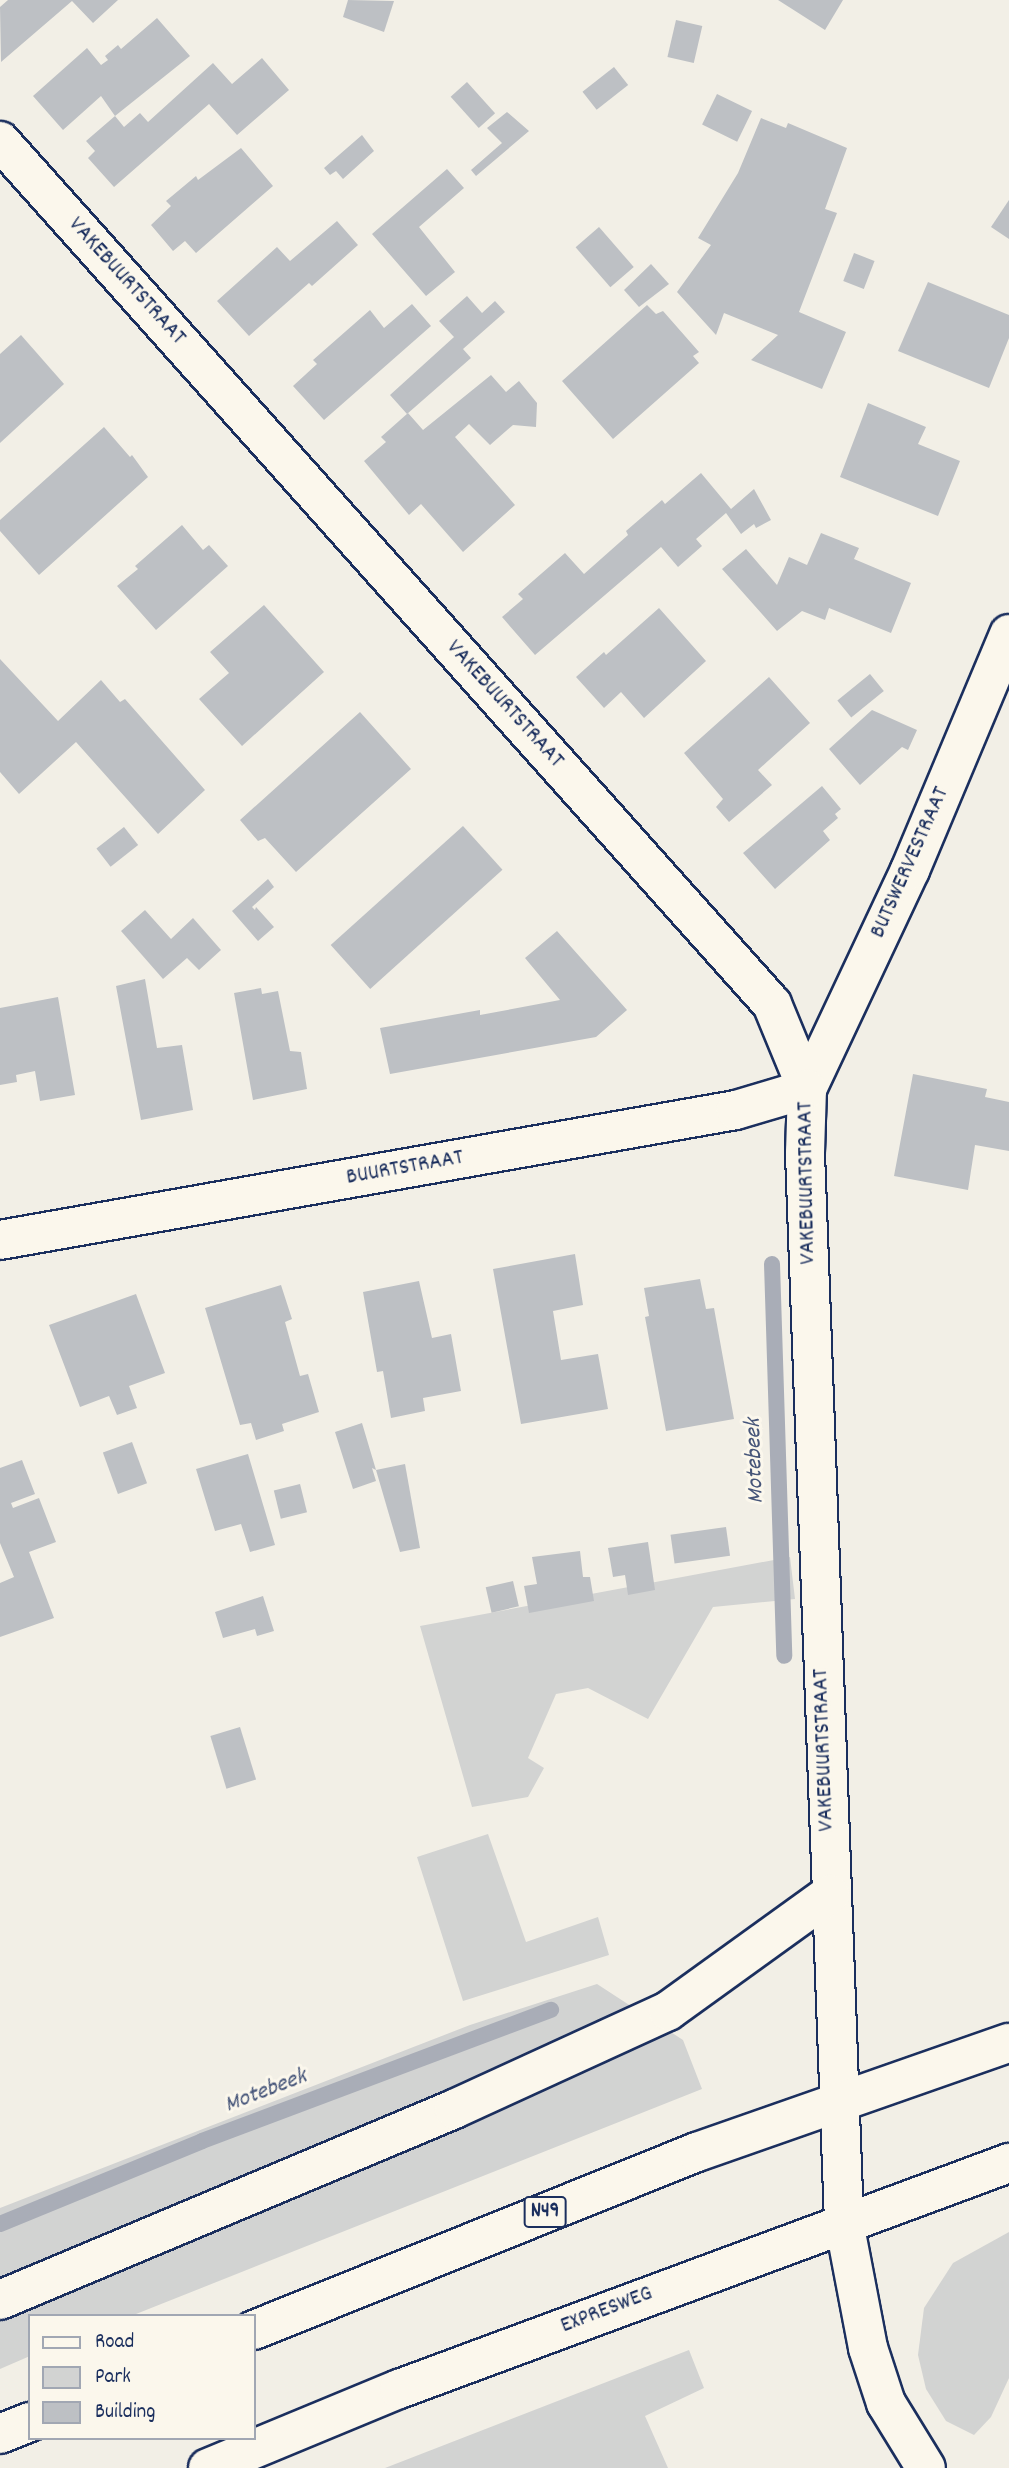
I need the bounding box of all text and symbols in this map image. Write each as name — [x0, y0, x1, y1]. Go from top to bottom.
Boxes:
street label: VAKEBUURTSTRAAT — [61, 212, 191, 352]
street label: VAKEBUURTSTRAAT — [439, 635, 569, 775]
street label: BUTSWERVESTRAAT — [865, 783, 957, 943]
street label: VAKEBUURTSTRAAT — [793, 1101, 823, 1265]
street label: BUURTSTRAAT — [344, 1145, 466, 1193]
water label: Motebeek — [740, 1418, 772, 1504]
street label: VAKEBUURTSTRAAT — [808, 1668, 842, 1832]
water label: Motebeek — [221, 2063, 311, 2121]
road number: N49 — [522, 2194, 568, 2230]
street label: EXPRESWEG — [557, 2281, 657, 2341]
legend — [28, 2314, 256, 2440]
text: Road — [95, 2328, 134, 2358]
text: Park — [95, 2363, 131, 2393]
text: Building — [95, 2398, 155, 2428]

